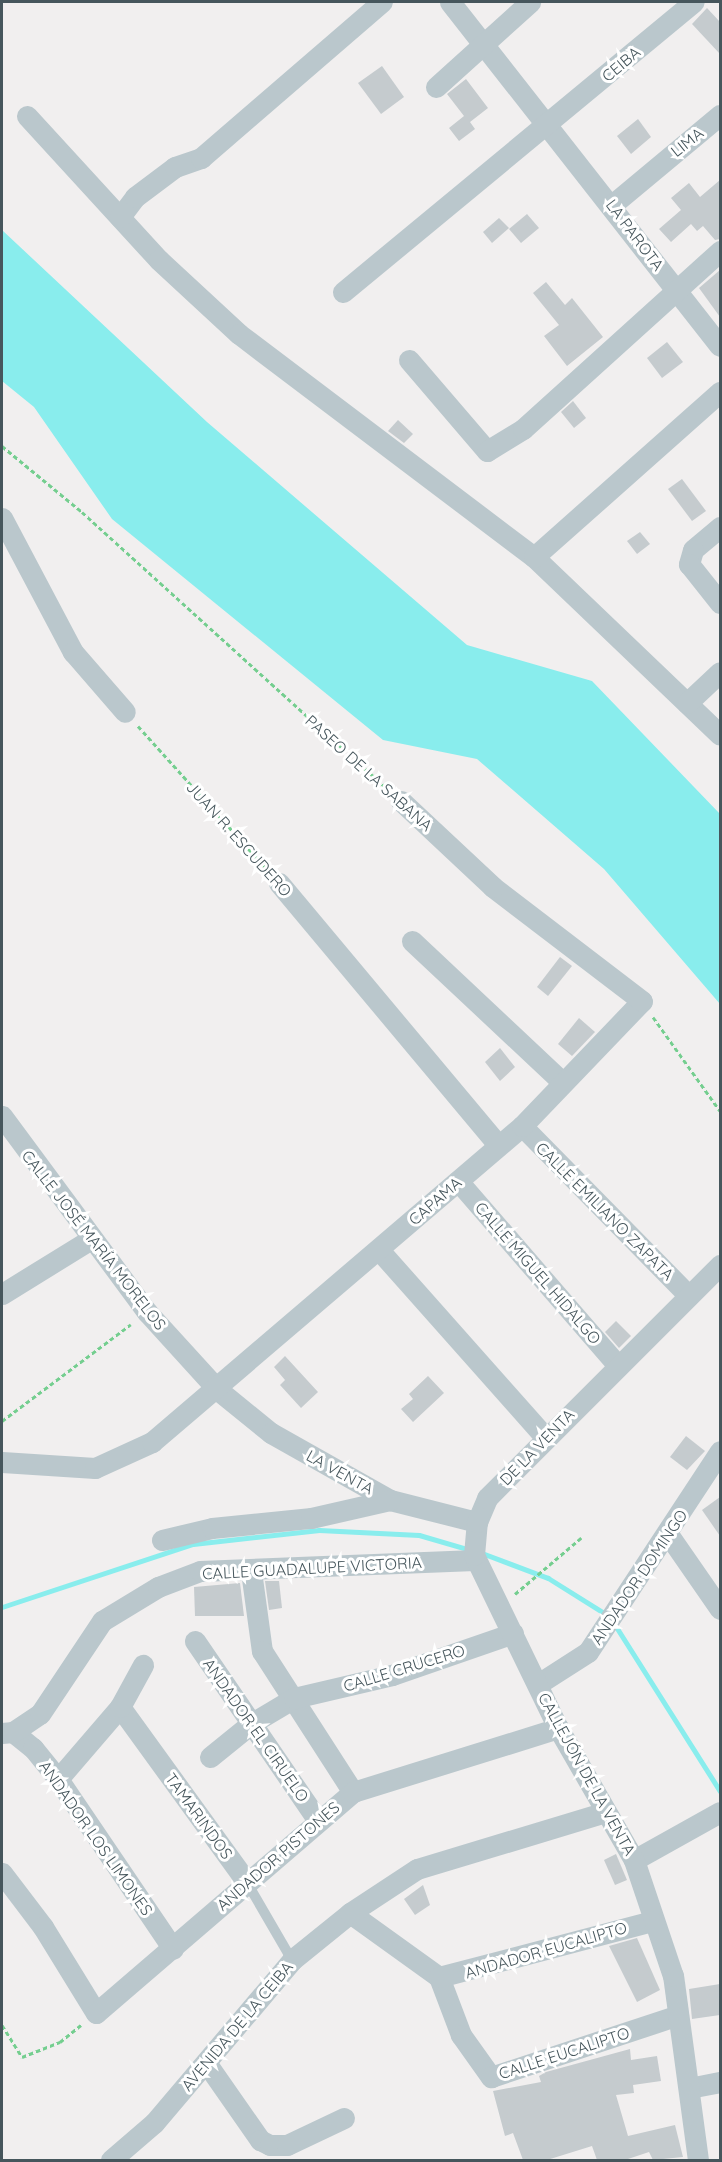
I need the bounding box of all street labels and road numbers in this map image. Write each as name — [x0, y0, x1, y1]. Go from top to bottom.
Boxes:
street label: CEIBA — [598, 42, 644, 86]
street label: LIMA — [667, 123, 707, 161]
street label: LA PAROTA — [602, 196, 668, 274]
street label: PASEO DE LA SABANA — [302, 711, 436, 835]
street label: JUAN R. ESCUDERO — [182, 778, 296, 900]
street label: CALLE EMILIANO ZAPATA — [532, 1138, 678, 1284]
street label: CALLE JOSÉ MARÍA MORELOS — [18, 1146, 170, 1334]
street label: CAPAMA — [405, 1173, 465, 1229]
street label: CALLE MIGUEL HIDALGO — [471, 1198, 605, 1348]
street label: DE LA VENTA — [496, 1405, 578, 1489]
street label: LA VENTA — [303, 1446, 377, 1498]
street label: ANDADOR DOMINGO — [587, 1506, 691, 1648]
street label: CALLE GUADALUPE VICTORIA — [202, 1553, 422, 1583]
street label: CALLE CRUCERO — [341, 1640, 467, 1696]
street label: ANDADOR EL CIRUELO — [199, 1655, 313, 1805]
street label: CALLEJÓN DE LA VENTA — [534, 1689, 640, 1859]
street label: ANDADOR LOS LIMONES — [35, 1757, 157, 1919]
street label: TAMARINDOS — [161, 1769, 237, 1863]
street label: ANDADOR PISTONES — [213, 1797, 343, 1915]
street label: ANDADOR EUCALIPTO — [463, 1918, 629, 1982]
street label: AVENIDA DE LA CEIBA — [177, 1957, 297, 2095]
street label: CALLE EUCALIPTO — [496, 2023, 632, 2083]

